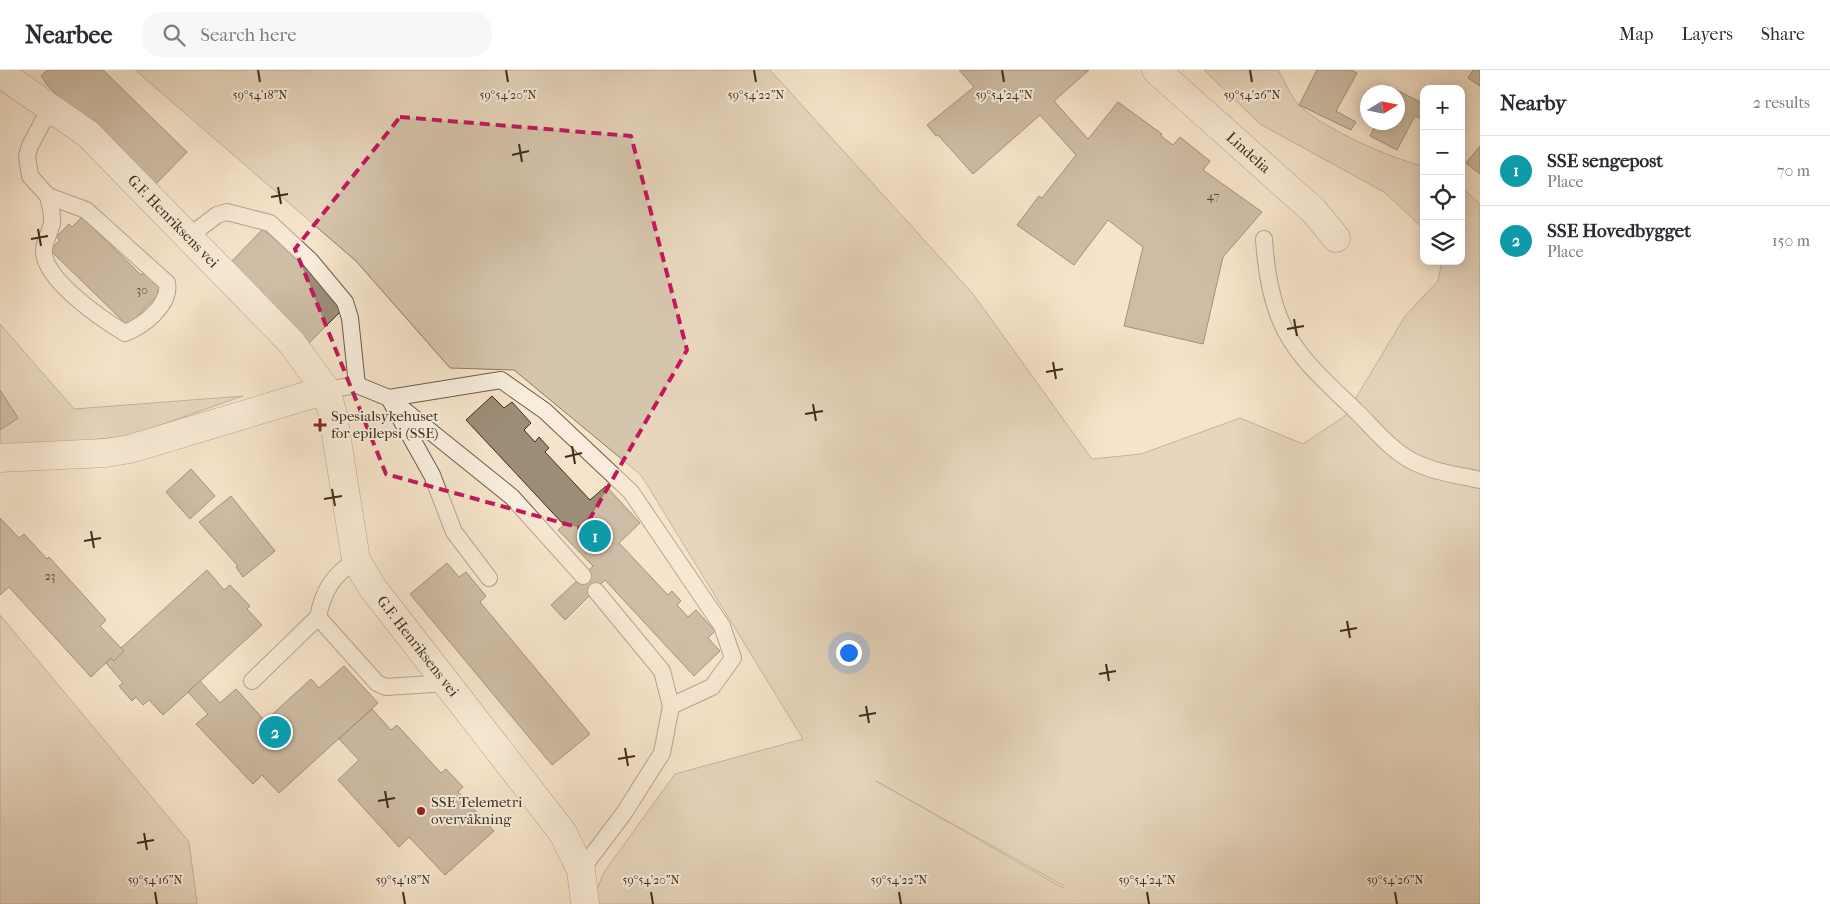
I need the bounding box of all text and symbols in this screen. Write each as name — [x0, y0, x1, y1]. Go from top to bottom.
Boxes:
search box — [142, 12, 492, 57]
text: Nearbee — [25, 21, 112, 49]
icon: search — [160, 21, 188, 49]
text: Search here — [200, 24, 297, 46]
text: Map — [1619, 24, 1653, 45]
text: Layers — [1681, 24, 1733, 45]
text: Share — [1761, 24, 1805, 45]
north arrow — [1360, 85, 1405, 130]
map controls — [1420, 85, 1465, 265]
button: + — [1420, 85, 1465, 130]
text: 59°54'18"N — [233, 88, 287, 102]
text: 59°54'20"N — [479, 88, 537, 102]
text: 59°54'22"N — [728, 88, 784, 102]
text: 59°54'24"N — [975, 88, 1033, 102]
text: 59°54'26"N — [1223, 88, 1281, 102]
text: Nearby — [1500, 91, 1566, 115]
text: 2 results — [1753, 93, 1810, 112]
street label: Lindelia — [1223, 128, 1275, 178]
button: − — [1420, 130, 1465, 175]
text: SSE sengepost — [1547, 150, 1663, 172]
text: 1 — [1513, 161, 1519, 180]
text: 70 m — [1777, 161, 1810, 180]
street label: G.F. Henriksens vei — [124, 171, 223, 272]
text: Place — [1547, 172, 1583, 191]
button: locate — [1420, 175, 1465, 220]
house number: 47 — [1207, 189, 1219, 203]
button: layers — [1420, 220, 1465, 265]
text: SSE Hovedbygget — [1547, 220, 1691, 242]
text: 2 — [1512, 231, 1520, 250]
text: 150 m — [1772, 231, 1810, 250]
text: Place — [1547, 242, 1583, 261]
house number: 30 — [136, 283, 148, 297]
place label: Spesialsykehuset for epilepsi (SSE) — [331, 407, 439, 442]
marker: Spesialsykehuset for epilepsi (SSE) — [313, 418, 327, 432]
pin: 1 — [579, 517, 611, 555]
house number: 23 — [44, 569, 56, 583]
street label: G.F. Henriksens vei — [373, 592, 463, 701]
your location — [836, 640, 862, 666]
pin: 2 — [259, 713, 291, 751]
place label: SSE Telemetri overvåkning — [431, 793, 523, 828]
marker: SSE Telemetri overvåkning — [415, 805, 427, 817]
text: 59°54'16"N — [127, 873, 183, 887]
text: 59°54'18"N — [376, 873, 430, 887]
text: 59°54'20"N — [622, 873, 680, 887]
text: 59°54'22"N — [871, 873, 927, 887]
text: 59°54'24"N — [1118, 873, 1176, 887]
text: 59°54'26"N — [1366, 873, 1424, 887]

